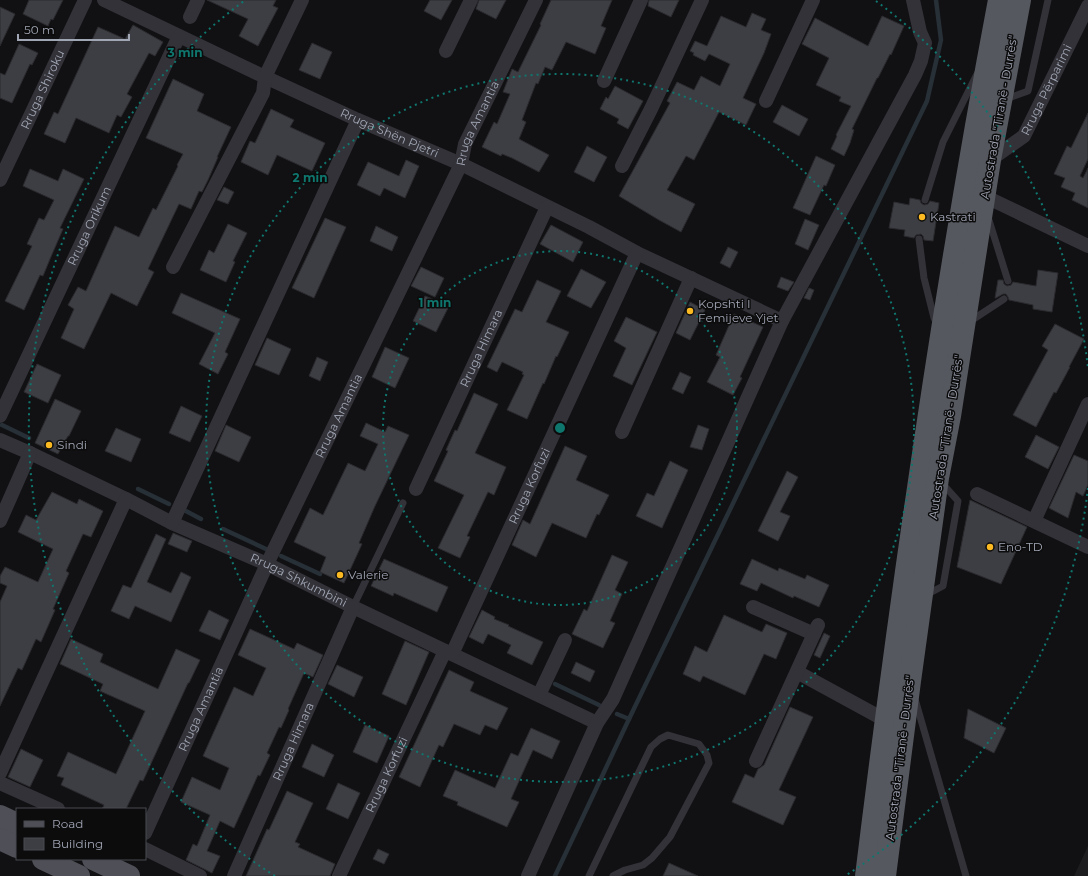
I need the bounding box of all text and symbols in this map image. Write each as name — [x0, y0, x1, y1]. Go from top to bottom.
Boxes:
scale bar — [18, 16, 129, 42]
text: 50 m — [24, 22, 55, 37]
street label: Autostrada "Tiranë - Durrës" — [977, 34, 1020, 200]
street label: Rruga Përparimi — [1018, 42, 1075, 138]
text: 3 min — [167, 45, 203, 60]
street label: Rruga Shiroku — [17, 47, 67, 132]
street label: Rruga Amantia — [453, 78, 502, 167]
street label: Rruga Shën Pjetri — [338, 105, 441, 161]
text: 2 min — [293, 170, 327, 185]
street label: Rruga Orikum — [64, 184, 114, 268]
place label: Kastrati — [930, 209, 976, 224]
marker: Kastrati — [917, 212, 927, 222]
text: 1 min — [419, 295, 451, 310]
place label: Kopshti I Femijeve Yjet — [698, 296, 779, 325]
marker: Kopshti I Femijeve Yjet — [685, 306, 695, 316]
street label: Rruga Himara — [456, 307, 505, 390]
street label: Autostrada "Tiranë - Durrës" — [925, 354, 966, 520]
street label: Rruga Amantia — [312, 371, 365, 460]
centre of rings — [553, 421, 567, 435]
place label: Sindi — [57, 437, 87, 452]
marker: Sindi — [44, 440, 54, 450]
street label: Rruga Korfuzi — [505, 445, 553, 526]
place label: Eno-TD — [998, 539, 1043, 554]
marker: Eno-TD — [985, 542, 995, 552]
street label: Rruga Shkumbini — [248, 550, 350, 610]
place label: Valerie — [348, 567, 388, 582]
marker: Valerie — [335, 570, 345, 580]
street label: Rruga Amantia — [175, 664, 227, 754]
street label: Autostrada "Tiranë - Durrës" — [882, 674, 917, 841]
street label: Rruga Himara — [269, 700, 317, 783]
street label: Rruga Korfuzi — [362, 734, 411, 815]
legend — [16, 808, 146, 860]
text: Road — [52, 816, 83, 831]
text: Building — [52, 836, 103, 851]

